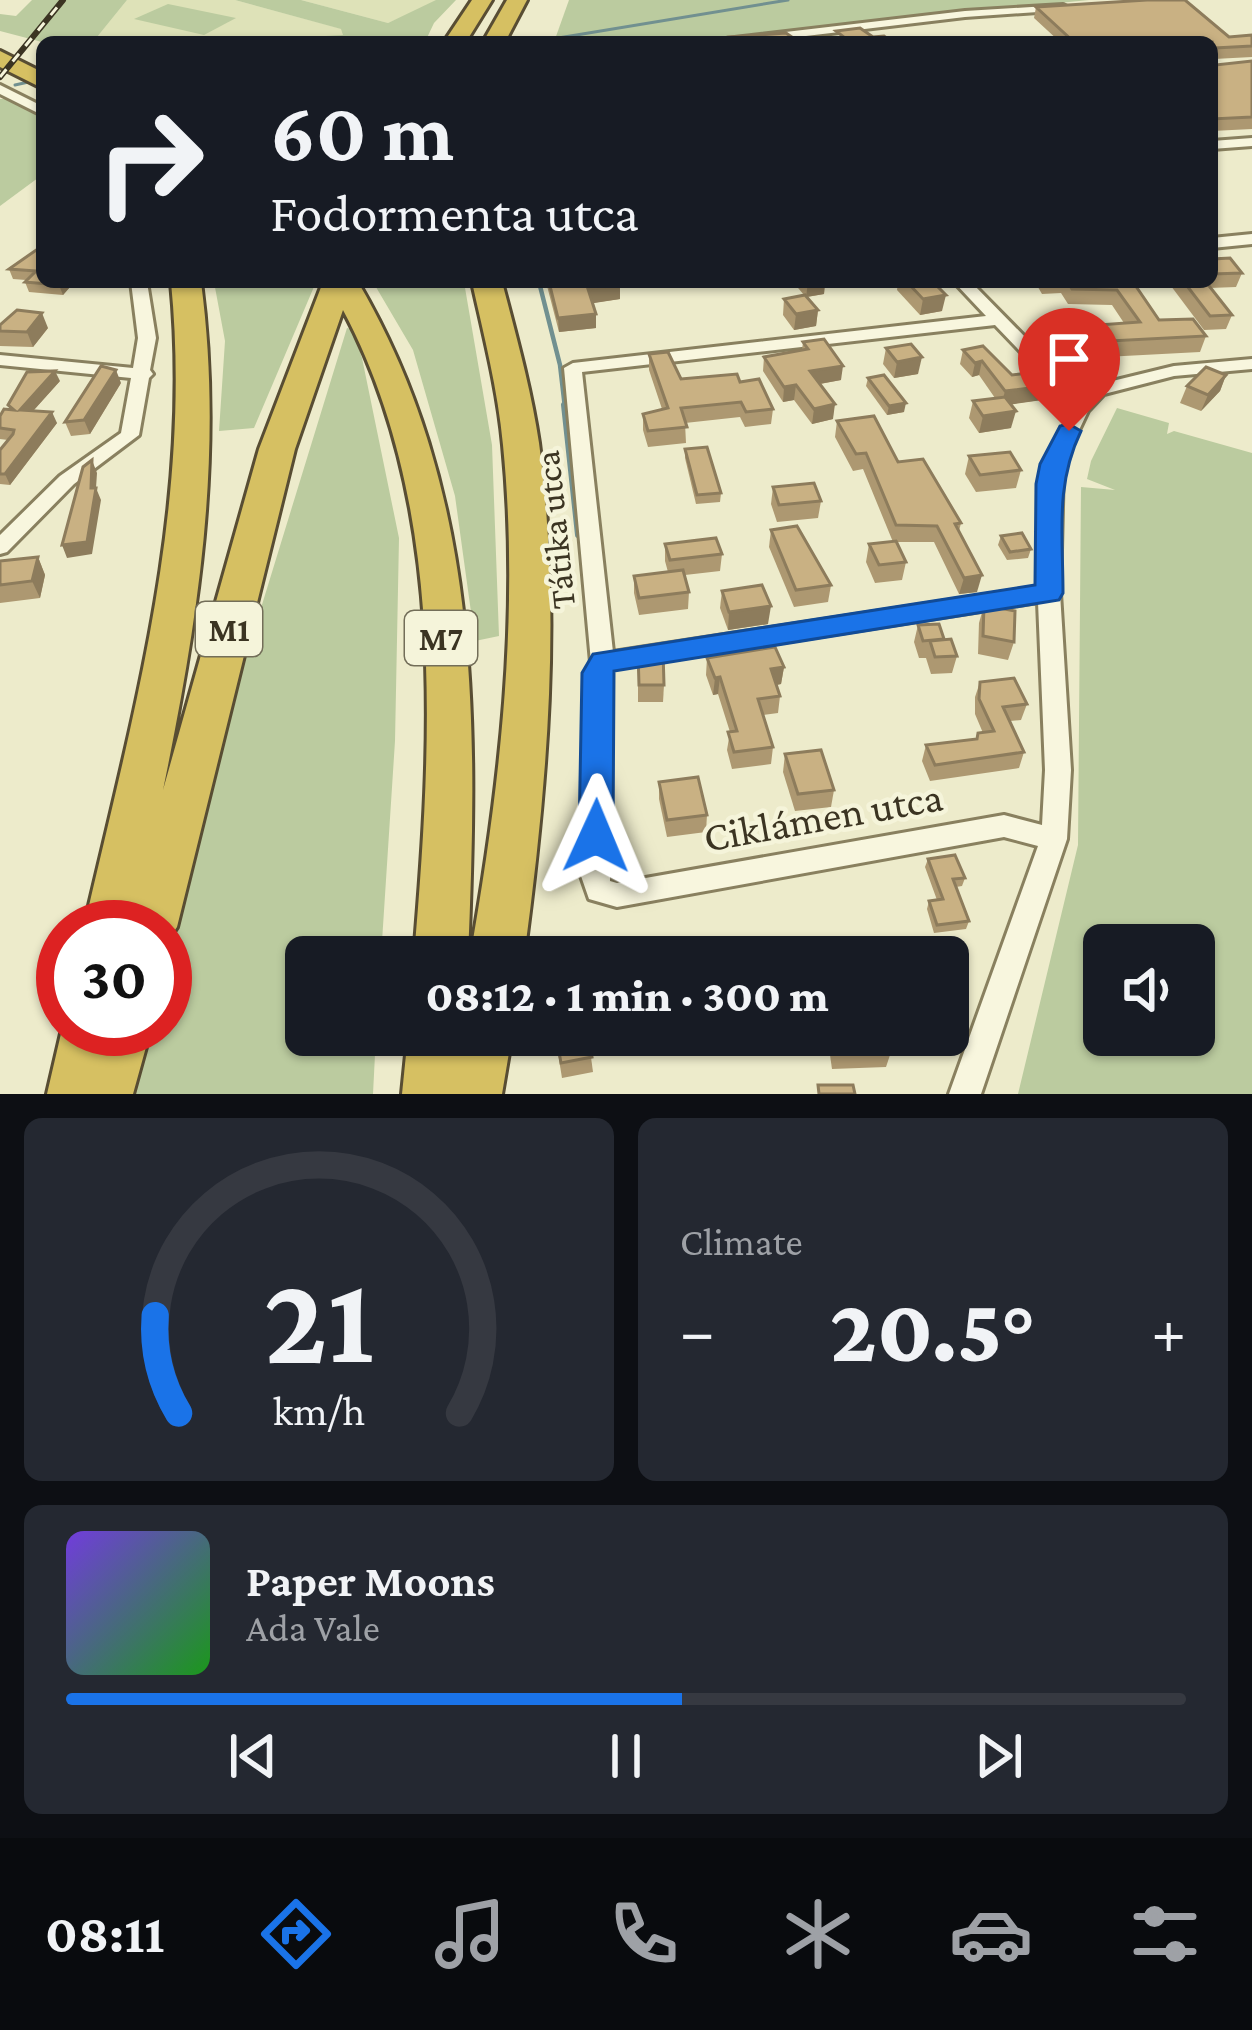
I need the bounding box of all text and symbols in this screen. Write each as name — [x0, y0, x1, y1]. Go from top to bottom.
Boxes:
icon: right — [72, 84, 228, 240]
text: 60 m — [270, 85, 454, 178]
text: Fodormenta utca — [270, 183, 639, 243]
pin — [1018, 308, 1120, 431]
icon: arrive — [1036, 326, 1102, 392]
street label: Tátika utca — [527, 449, 583, 611]
road number: M1 — [196, 602, 262, 656]
road number: M7 — [405, 611, 477, 665]
street label: Ciklámen utca — [700, 772, 946, 861]
position arrow — [533, 773, 659, 899]
speed limit sign: 30 — [36, 900, 192, 1056]
map controls — [1083, 924, 1215, 1056]
button: sound — [1083, 924, 1215, 1056]
text: 08:12 · 1 min · 300 m — [425, 971, 829, 1021]
text: Climate — [680, 1220, 803, 1263]
text: 21 — [264, 1250, 374, 1389]
text: 20.5° — [830, 1280, 1036, 1380]
text: − — [680, 1294, 715, 1367]
text: + — [1151, 1294, 1186, 1367]
text: km/h — [273, 1386, 365, 1433]
text: Paper Moons — [246, 1556, 495, 1606]
text: Ada Vale — [246, 1606, 380, 1649]
icon: previous — [220, 1723, 286, 1789]
icon: pause — [593, 1723, 659, 1789]
icon: next — [966, 1723, 1032, 1789]
icon: directions — [254, 1892, 338, 1976]
icon: music — [428, 1892, 512, 1976]
icon: phone — [602, 1892, 686, 1976]
icon: climate — [776, 1892, 860, 1976]
icon: car — [949, 1892, 1033, 1976]
icon: filters — [1123, 1892, 1207, 1976]
text: 08:11 — [45, 1904, 165, 1964]

